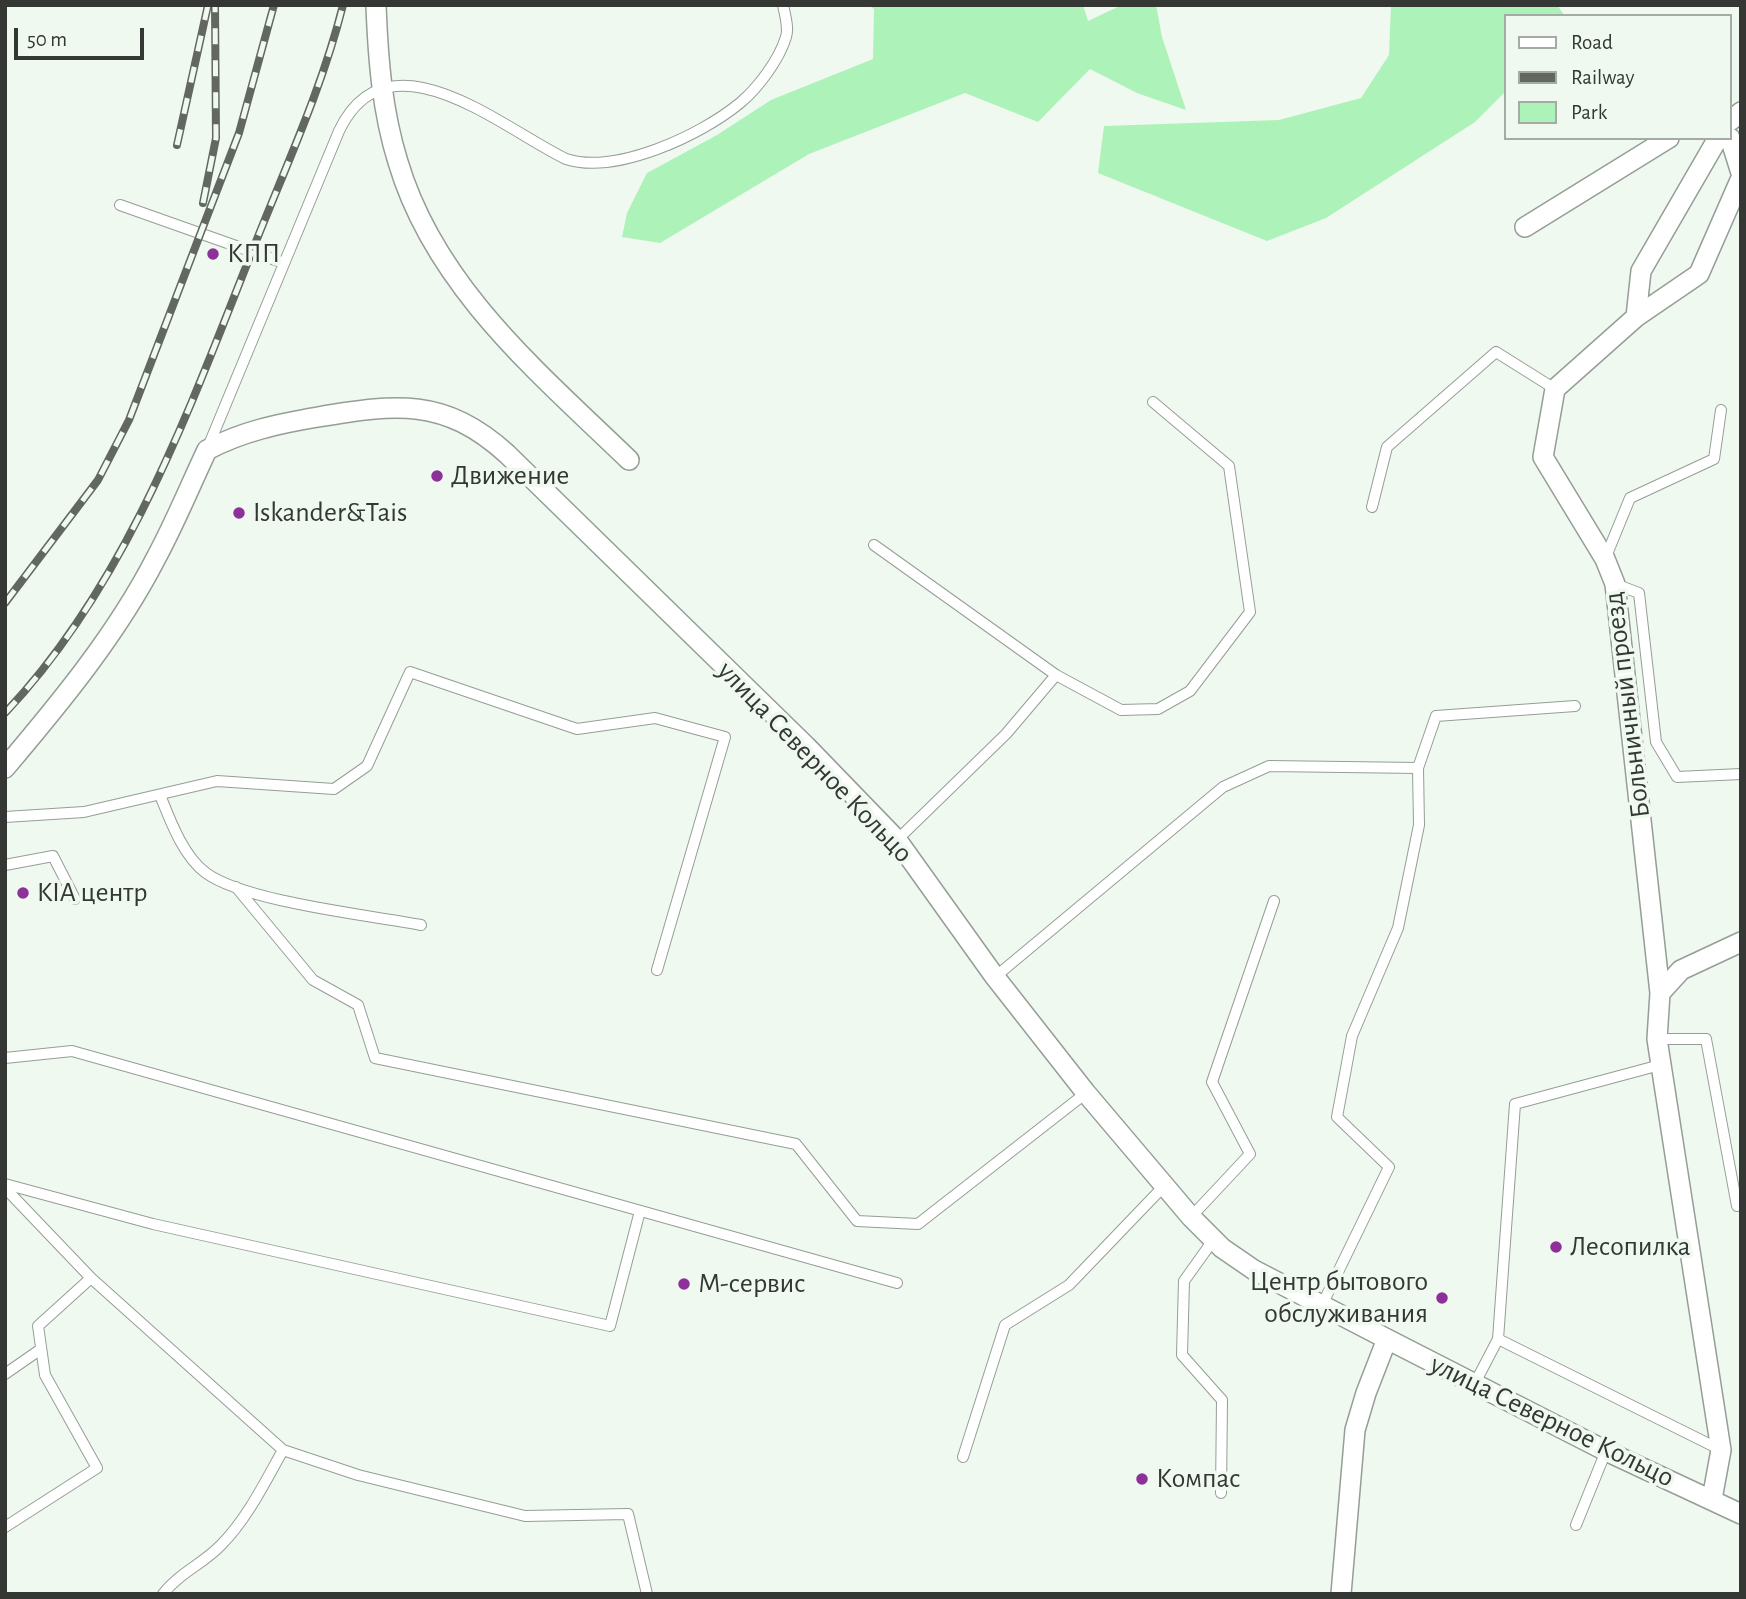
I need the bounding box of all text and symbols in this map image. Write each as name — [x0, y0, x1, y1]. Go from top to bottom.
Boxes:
scale bar — [18, 14, 147, 58]
legend — [1504, 14, 1732, 140]
text: 50 m — [27, 29, 67, 50]
text: Road — [1571, 32, 1613, 53]
text: Railway — [1571, 67, 1634, 88]
text: Park — [1571, 102, 1607, 123]
place label: КПП — [227, 237, 280, 271]
marker: КПП — [205, 246, 221, 262]
place label: Движение — [451, 459, 569, 493]
marker: Движение — [429, 468, 445, 484]
place label: Iskander&Tais — [253, 496, 407, 530]
marker: Iskander&Tais — [231, 505, 247, 521]
street label: Больничный проезд — [1596, 590, 1658, 820]
street label: улица Северное Кольцо — [710, 654, 920, 870]
place label: KIA центр — [37, 876, 148, 910]
marker: KIA центр — [15, 885, 31, 901]
place label: Лесопилка — [1570, 1230, 1691, 1264]
marker: Лесопилка — [1548, 1239, 1564, 1255]
place label: Центр бытового обслуживания — [1250, 1265, 1428, 1331]
place label: М-сервис — [698, 1267, 806, 1301]
marker: М-сервис — [676, 1276, 692, 1292]
marker: Центр бытового обслуживания — [1434, 1290, 1450, 1306]
street label: улица Северное Кольцо — [1425, 1347, 1679, 1495]
place label: Компас — [1156, 1462, 1241, 1496]
marker: Компас — [1134, 1471, 1150, 1487]

